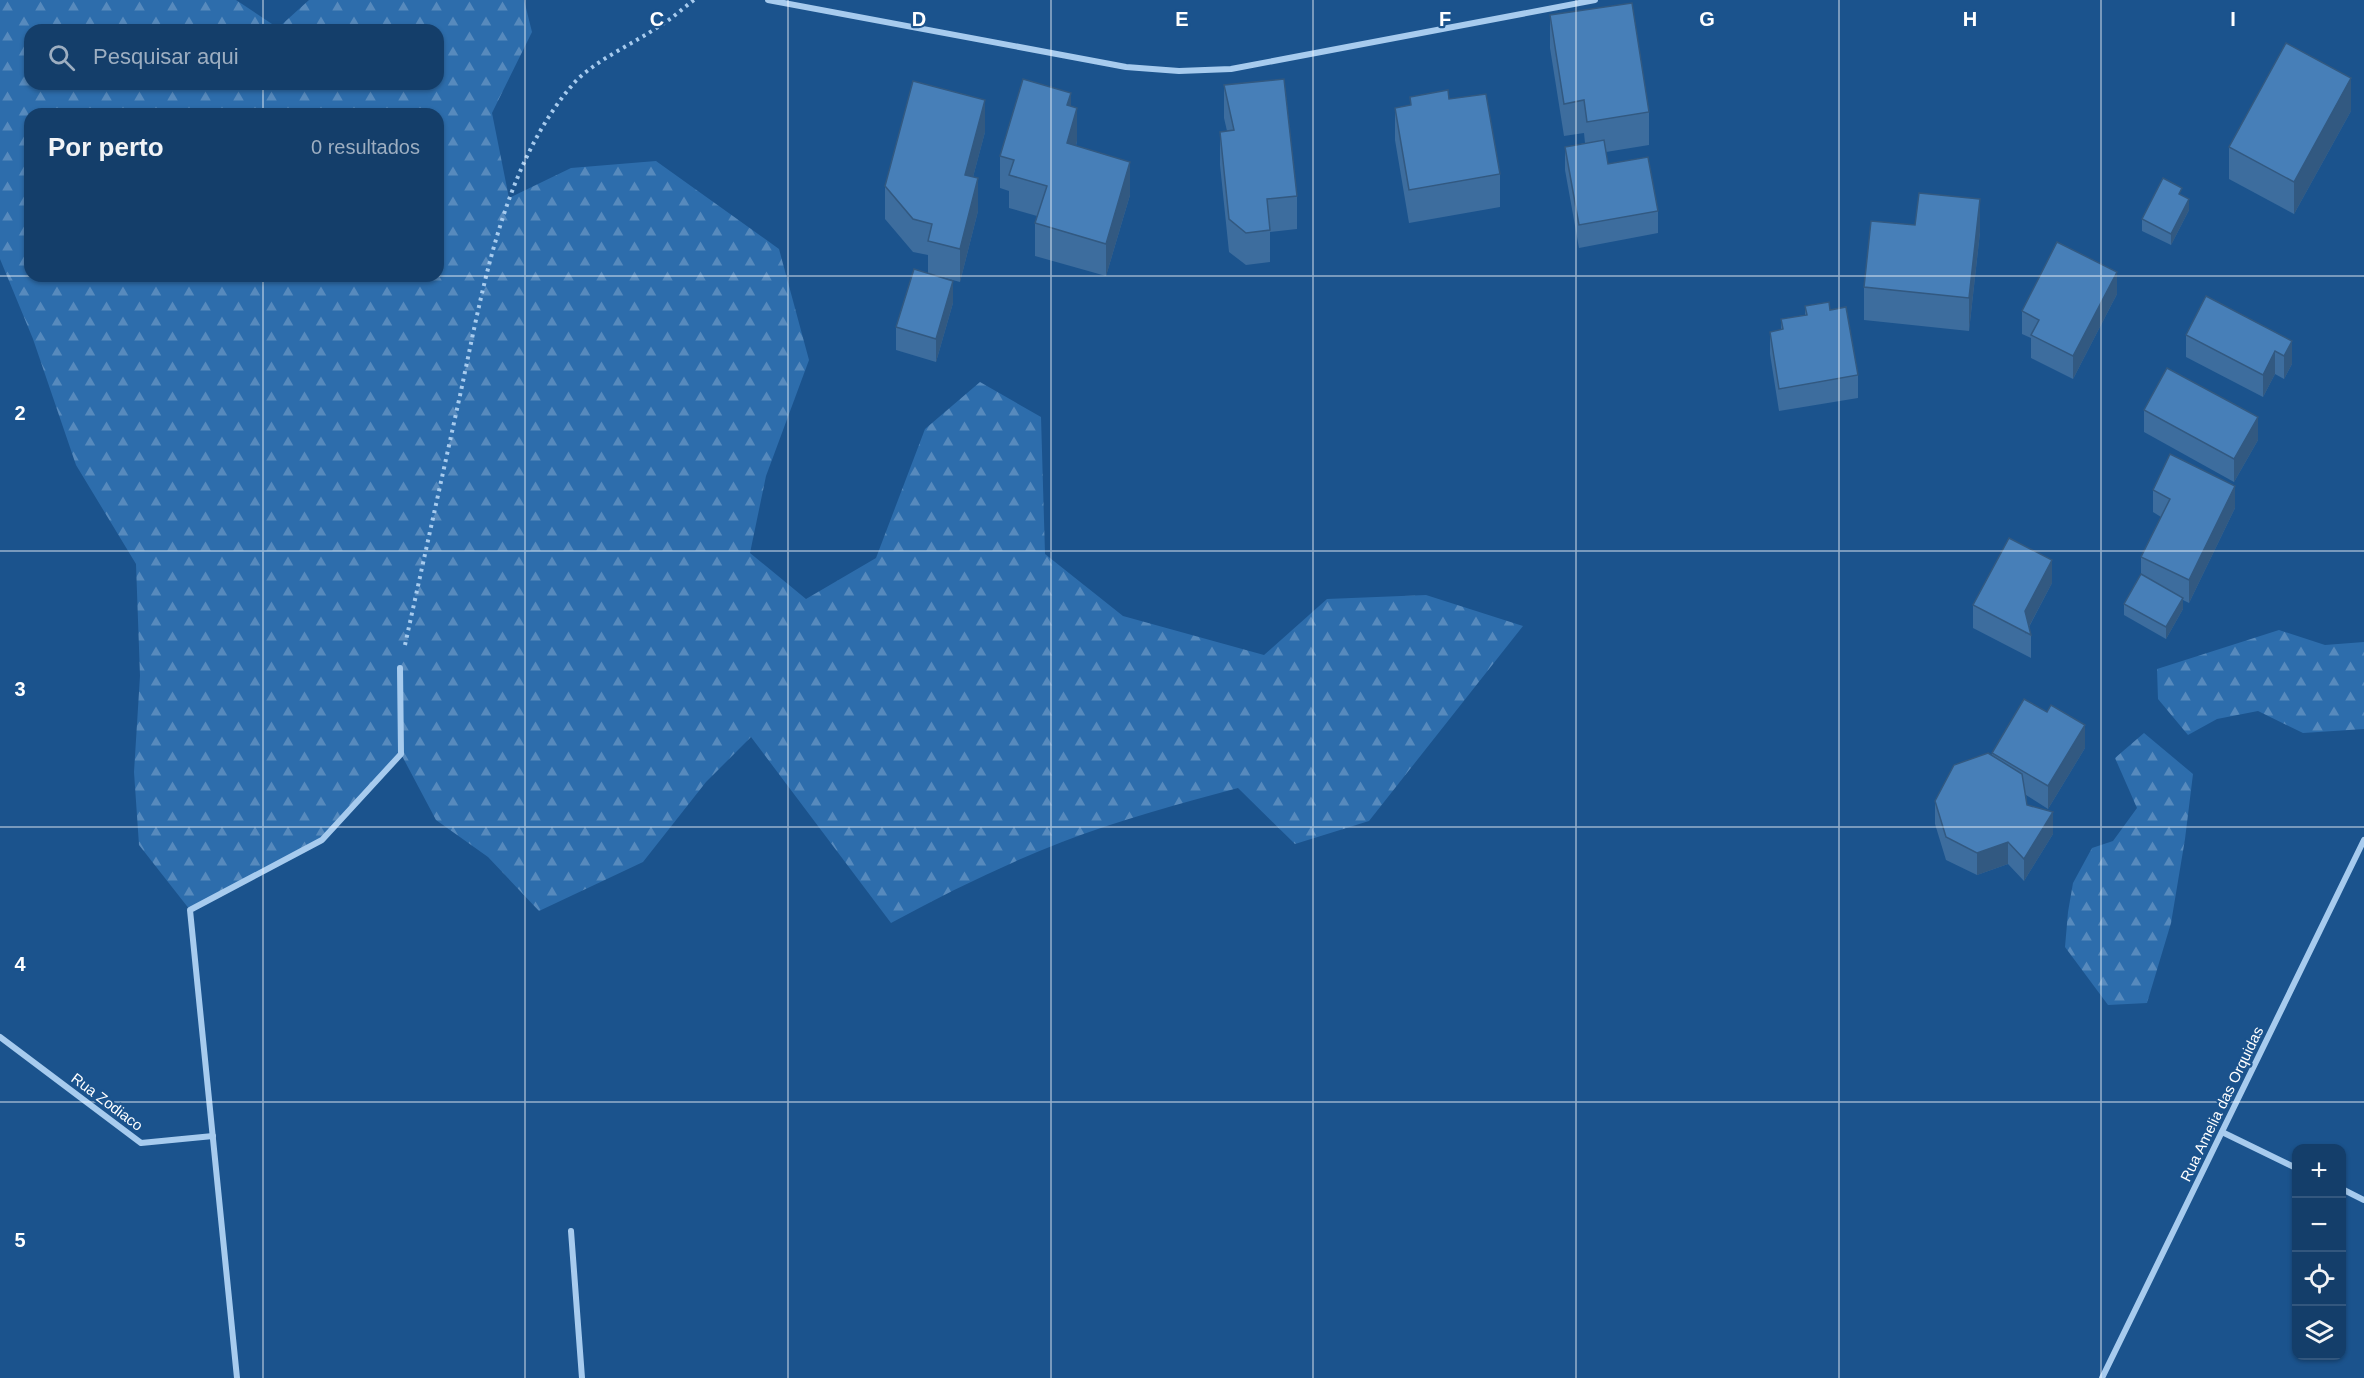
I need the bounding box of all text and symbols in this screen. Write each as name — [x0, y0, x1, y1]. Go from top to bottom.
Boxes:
text: C — [650, 8, 664, 30]
text: D — [912, 8, 926, 30]
text: E — [1175, 8, 1189, 30]
text: F — [1439, 8, 1451, 30]
text: G — [1699, 8, 1715, 30]
text: H — [1963, 8, 1977, 30]
text: I — [2230, 8, 2236, 30]
search box — [24, 24, 444, 90]
icon: search — [45, 41, 78, 74]
text: Pesquisar aqui — [93, 44, 239, 69]
text: Por perto — [48, 132, 164, 162]
text: 0 resultados — [311, 136, 420, 158]
text: 2 — [14, 402, 26, 424]
text: 3 — [14, 678, 26, 700]
text: 4 — [14, 953, 26, 975]
street label: Rua Amelia das Orquidas — [2177, 1024, 2266, 1184]
street label: Rua Zodiaco — [68, 1069, 146, 1134]
map controls — [2292, 1144, 2346, 1360]
button: + — [2292, 1144, 2346, 1198]
button: − — [2292, 1198, 2346, 1252]
text: 5 — [14, 1229, 26, 1251]
button: locate — [2292, 1252, 2346, 1306]
button: layers — [2292, 1306, 2346, 1360]

